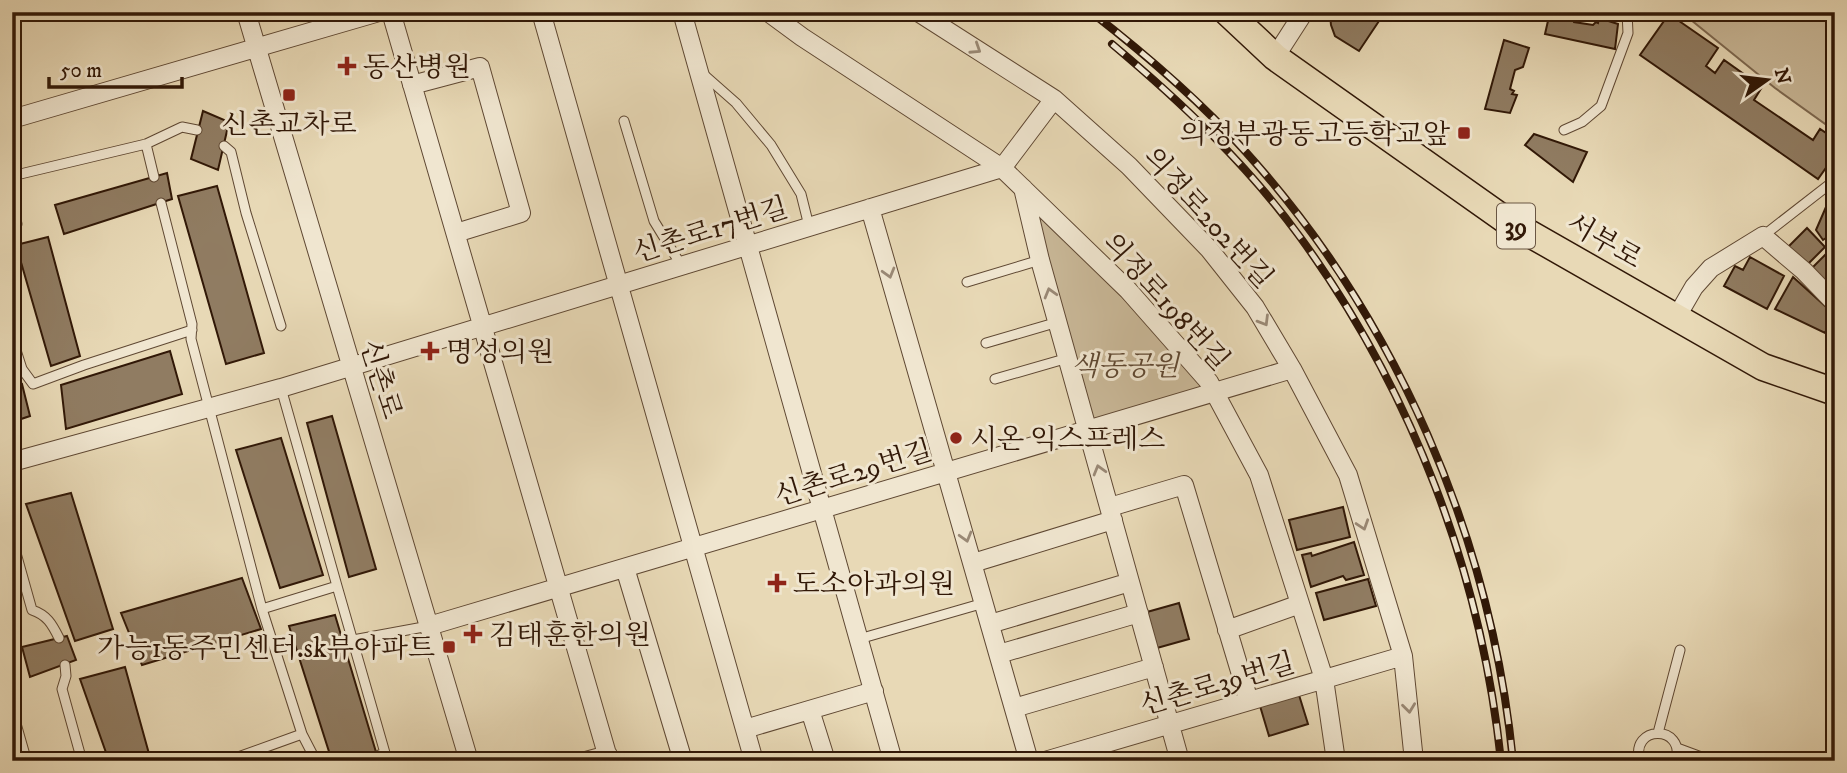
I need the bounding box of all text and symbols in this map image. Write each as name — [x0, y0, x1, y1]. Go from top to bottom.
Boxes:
one-way arrow — [968, 41, 981, 54]
scale bar — [49, 46, 182, 90]
north arrow — [1731, 46, 1801, 116]
place label: 동산병원 — [363, 50, 471, 85]
marker: 동산병원 — [337, 56, 357, 76]
text: 50 m — [60, 58, 102, 84]
text: N — [1769, 66, 1795, 87]
marker: 신촌교차로 — [281, 87, 297, 103]
place label: 신촌교차로 — [221, 107, 357, 142]
place label: 의정부광동고등학교앞 — [1180, 117, 1450, 152]
marker: 의정부광동고등학교앞 — [1456, 125, 1472, 141]
street label: 의정로202번길 — [1135, 140, 1280, 296]
street label: 신촌로17번길 — [629, 190, 792, 271]
road number: 39 — [1497, 204, 1535, 248]
street label: 서부로 — [1560, 206, 1648, 277]
street label: 의정로198번길 — [1095, 226, 1237, 378]
one-way arrow — [881, 267, 896, 279]
one-way arrow — [1043, 287, 1058, 299]
one-way arrow — [1255, 313, 1268, 326]
place label: 명성의원 — [446, 335, 554, 370]
street label: 신촌로 — [352, 336, 409, 423]
marker: 명성의원 — [420, 341, 440, 361]
park label: 색동공원 — [1071, 349, 1181, 384]
place label: 시온 익스프레스 — [970, 422, 1165, 457]
marker: 시온 익스프레스 — [948, 430, 964, 446]
street label: 신촌로29번길 — [770, 433, 936, 514]
one-way arrow — [1093, 464, 1107, 476]
one-way arrow — [1355, 518, 1370, 530]
one-way arrow — [957, 531, 972, 543]
place label: 도소아과의원 — [793, 567, 955, 602]
marker: 도소아과의원 — [767, 573, 787, 593]
place label: 김태훈한의원 — [489, 618, 651, 653]
marker: 김태훈한의원 — [463, 624, 483, 644]
place label: 가능1동주민센터.sk뷰아파트 — [97, 631, 435, 666]
marker: 가능1동주민센터.sk뷰아파트 — [441, 639, 457, 655]
street label: 신촌로39번길 — [1136, 646, 1299, 723]
one-way arrow — [1401, 703, 1416, 714]

